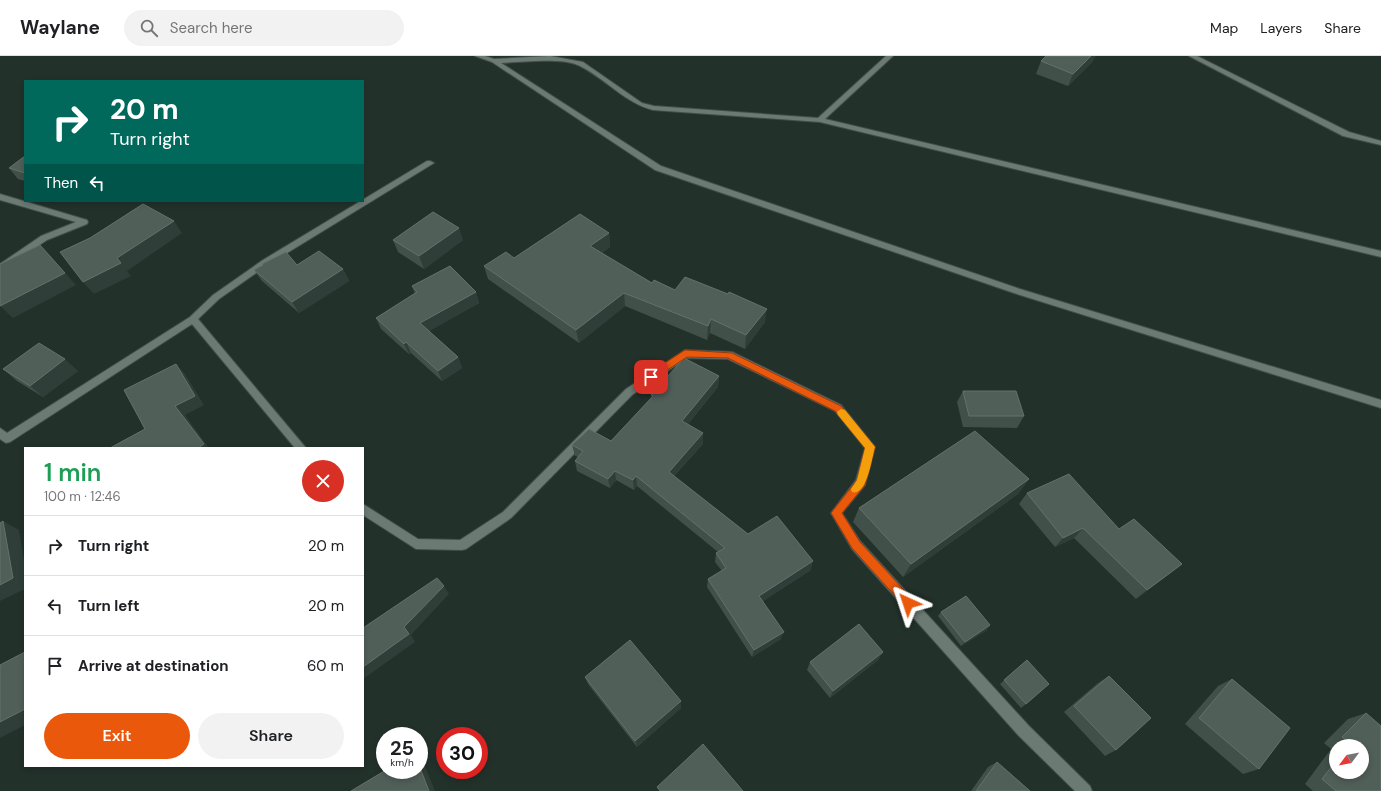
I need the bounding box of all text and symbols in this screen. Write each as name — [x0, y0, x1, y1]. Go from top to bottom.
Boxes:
search box — [124, 10, 404, 46]
text: Waylane — [20, 15, 100, 40]
icon: search — [138, 17, 160, 39]
text: Search here — [170, 18, 253, 38]
text: Map — [1210, 19, 1238, 37]
text: Layers — [1260, 19, 1302, 37]
text: Share — [1324, 19, 1361, 37]
text: 20 m — [110, 91, 179, 128]
icon: right — [44, 96, 96, 148]
text: Turn right — [110, 127, 190, 151]
icon: left — [86, 172, 108, 194]
text: Then — [44, 173, 78, 193]
pin — [634, 360, 668, 394]
icon: arrive — [640, 366, 662, 388]
text: 1 min — [44, 457, 101, 488]
button: close — [302, 460, 344, 502]
text: 100 m · 12:46 — [44, 488, 121, 505]
icon: right — [44, 535, 66, 557]
text: Turn right — [78, 536, 149, 556]
text: 20 m — [308, 536, 344, 556]
position arrow — [887, 582, 929, 624]
icon: left — [44, 595, 66, 617]
text: Turn left — [78, 596, 139, 616]
text: 20 m — [308, 596, 344, 616]
icon: arrive — [44, 655, 66, 677]
text: Arrive at destination — [78, 656, 229, 676]
text: 60 m — [307, 656, 344, 676]
button: Exit — [44, 713, 190, 759]
button: Share — [198, 713, 344, 759]
speed limit sign: 30 — [436, 727, 488, 779]
text: 25 — [390, 735, 414, 761]
north arrow — [1329, 739, 1369, 779]
map controls — [1329, 739, 1369, 779]
text: km/h — [390, 756, 414, 769]

